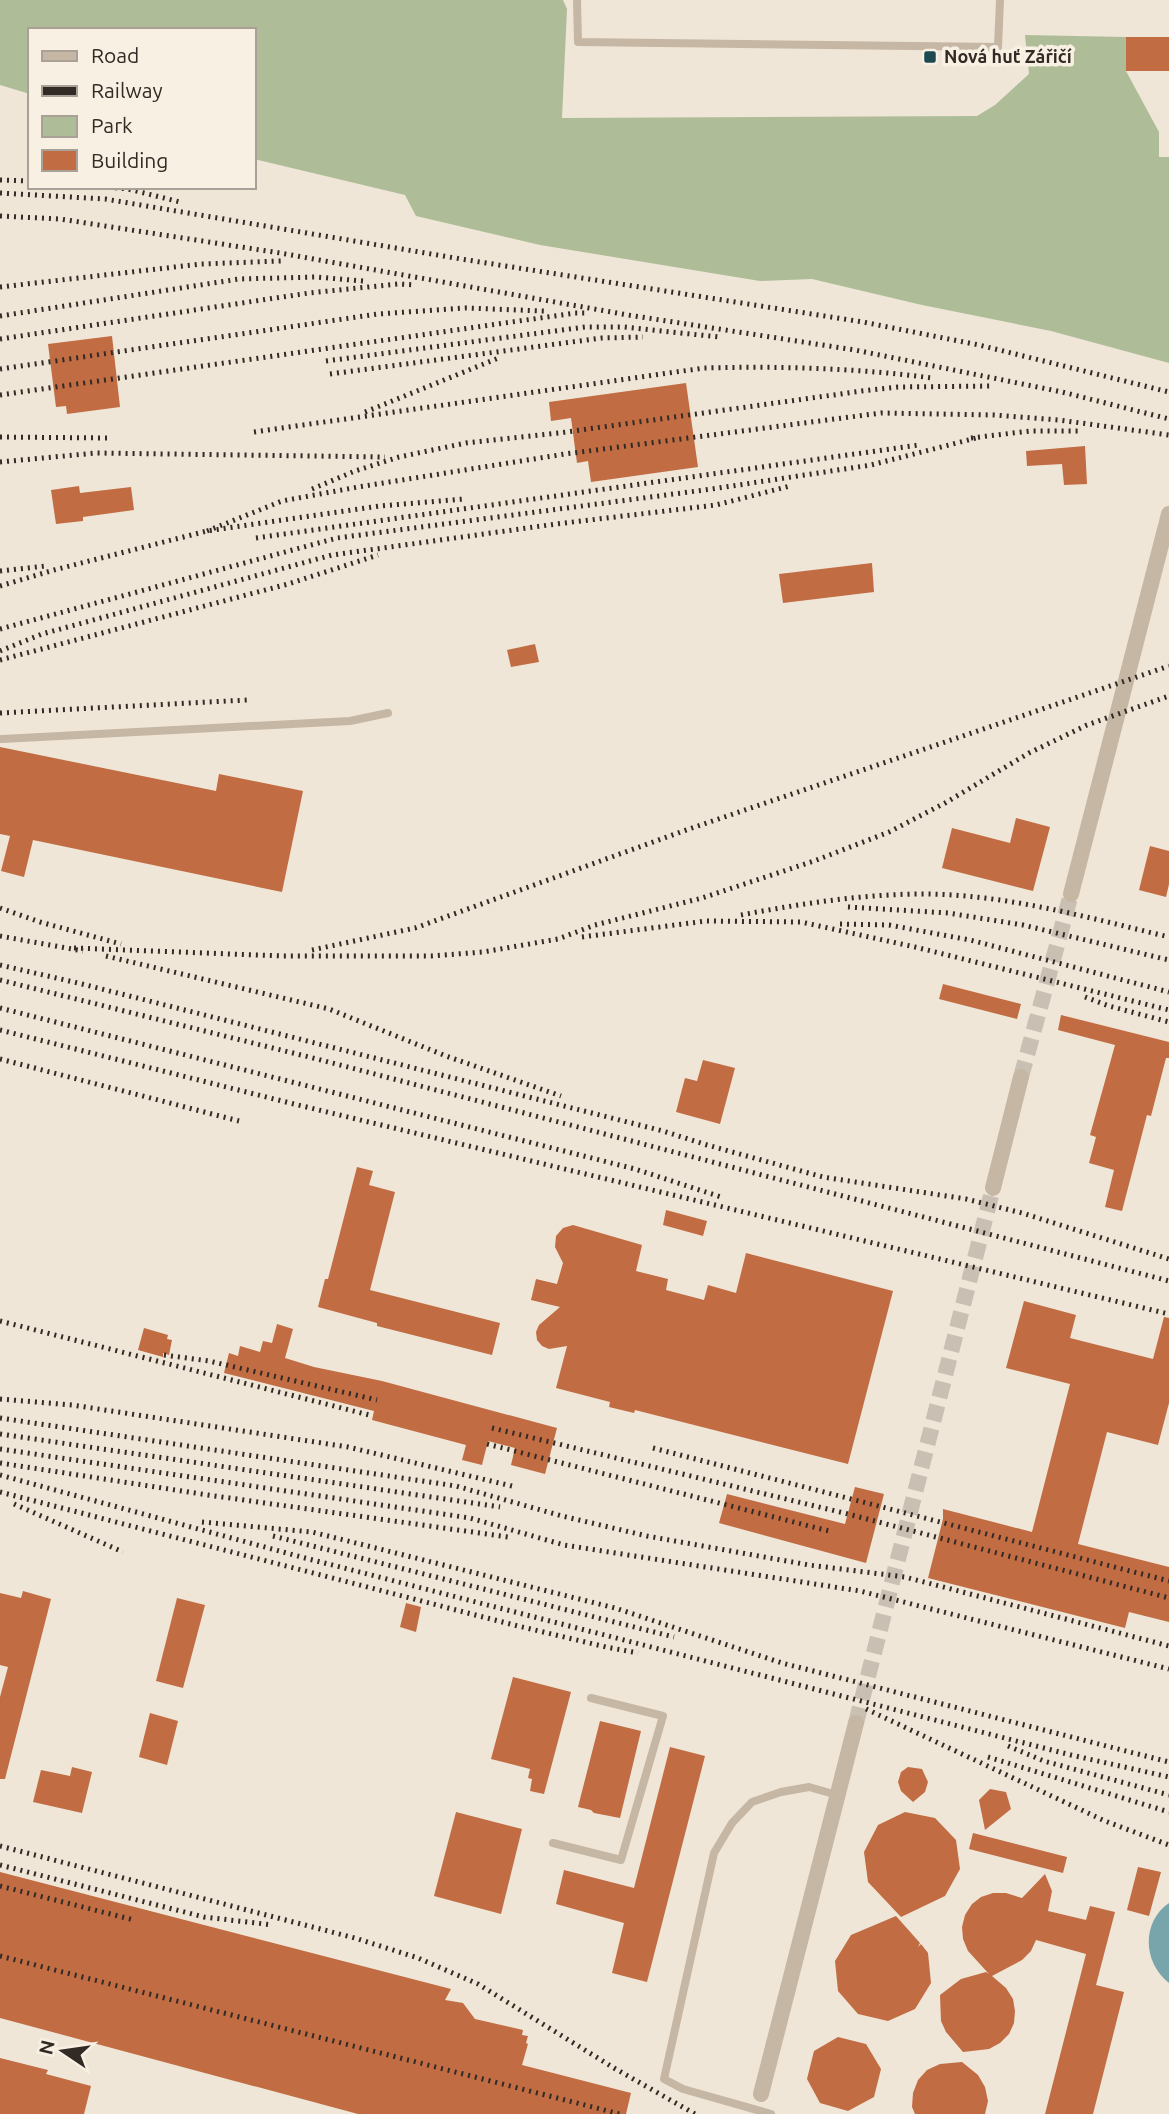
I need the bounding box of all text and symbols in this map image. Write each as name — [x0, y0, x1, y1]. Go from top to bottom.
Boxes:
legend — [28, 28, 256, 189]
text: Road — [91, 43, 139, 67]
place label: Nová huť Zářičí — [944, 46, 1072, 66]
marker: Nová huť Zářičí — [922, 49, 938, 65]
text: Railway — [91, 78, 163, 102]
text: Park — [91, 113, 133, 137]
text: Building — [91, 148, 168, 172]
north arrow — [28, 2016, 98, 2086]
text: N — [34, 2038, 59, 2057]

